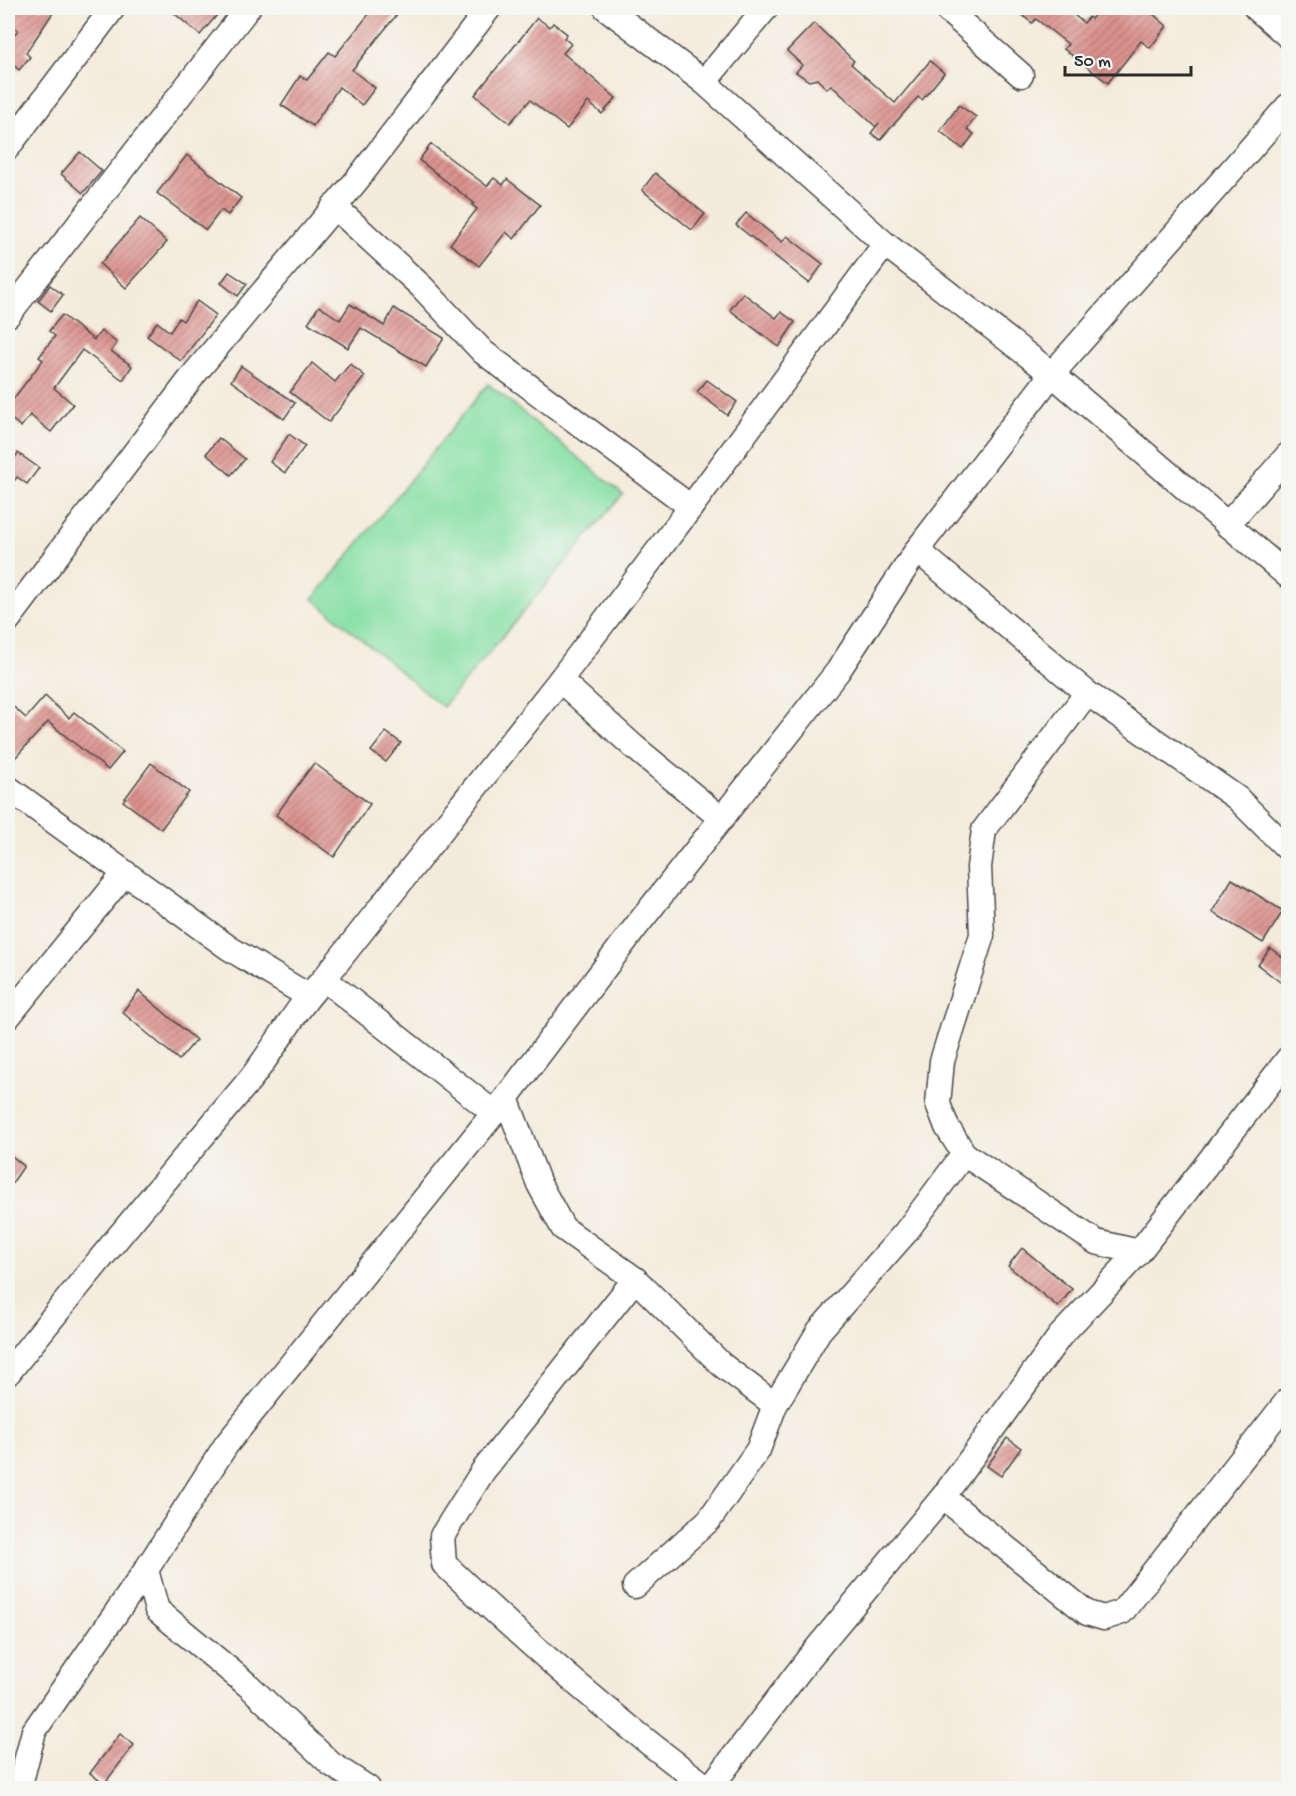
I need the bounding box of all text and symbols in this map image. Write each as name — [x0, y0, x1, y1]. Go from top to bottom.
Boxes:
scale bar — [1065, 39, 1191, 77]
text: 50 m — [1074, 52, 1111, 73]

